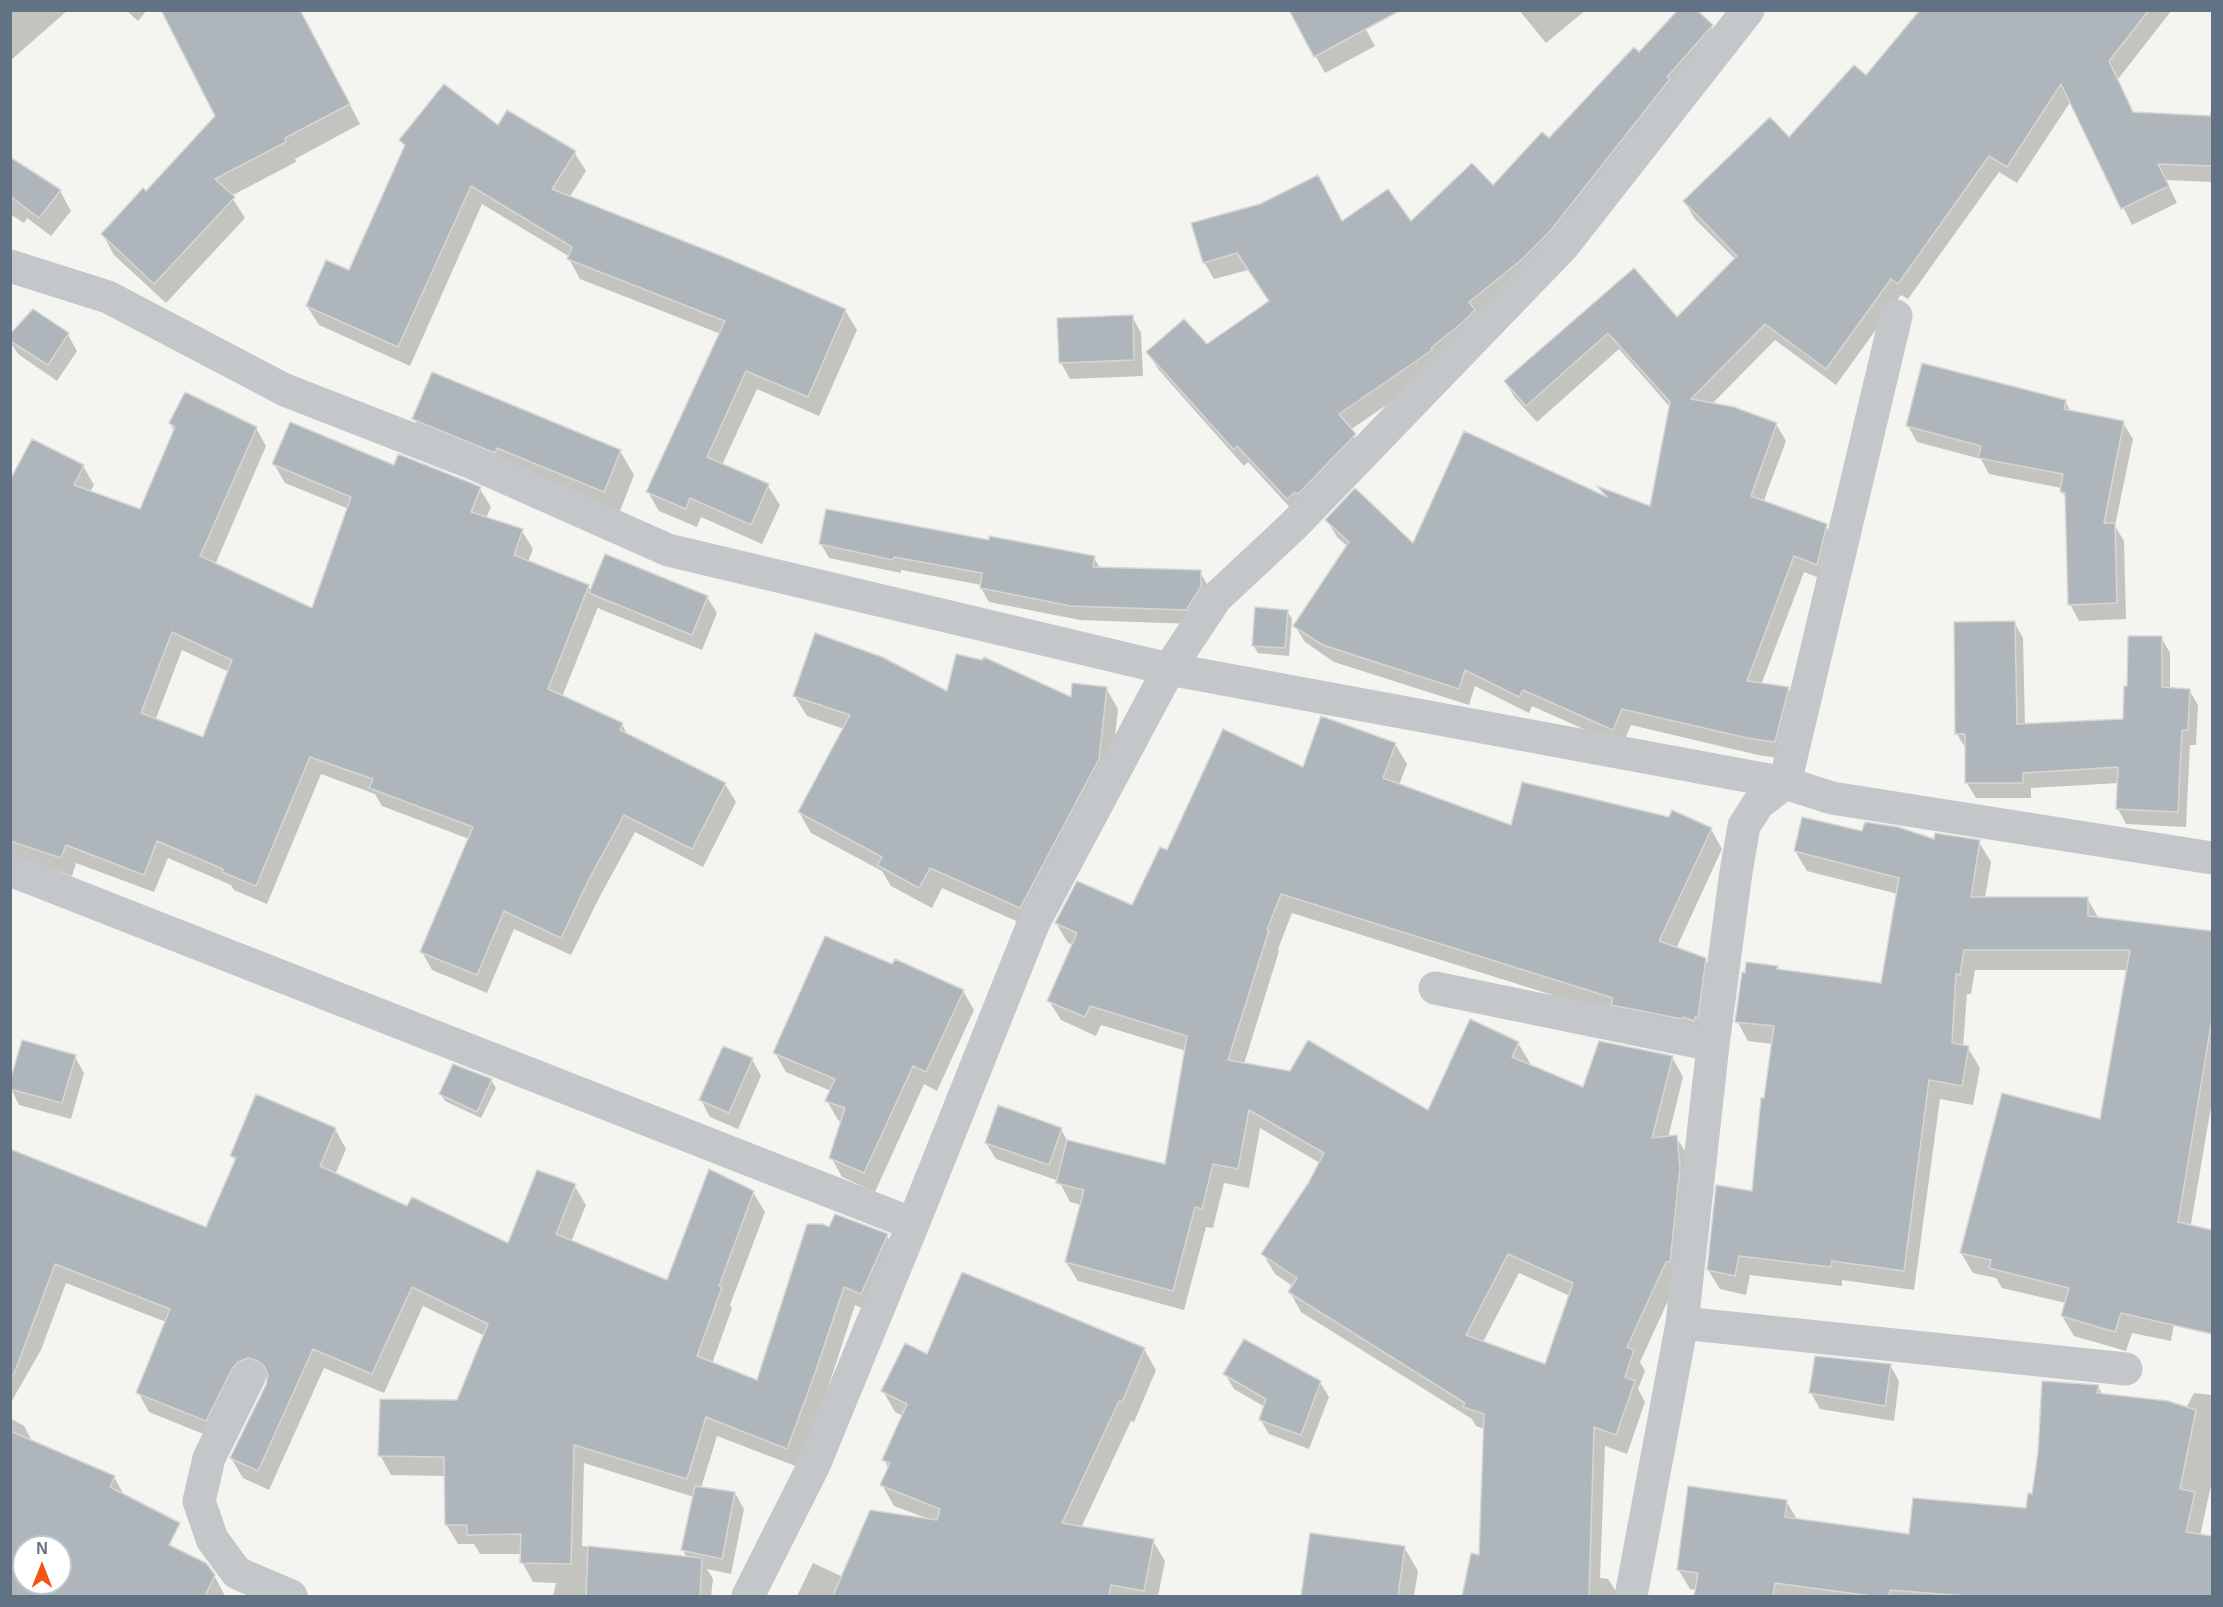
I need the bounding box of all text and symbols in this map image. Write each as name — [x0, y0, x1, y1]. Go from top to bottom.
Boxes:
north arrow — [12, 1535, 72, 1595]
text: N — [36, 1540, 48, 1557]

